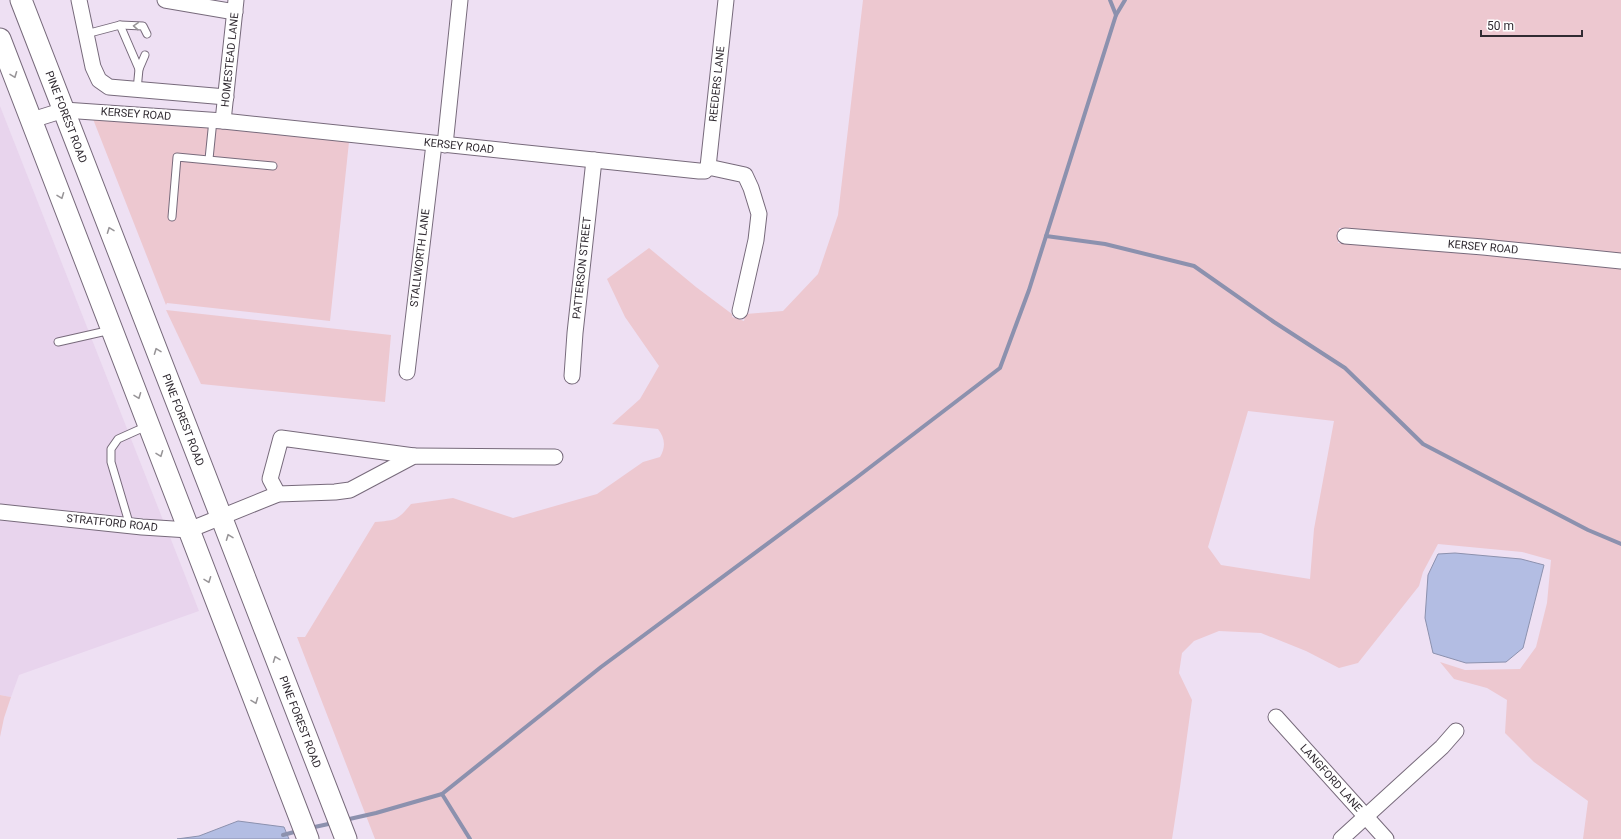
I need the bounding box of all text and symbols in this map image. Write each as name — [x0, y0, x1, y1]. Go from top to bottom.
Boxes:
street label: HOMESTEAD LANE — [219, 12, 241, 108]
scale bar — [1481, 12, 1582, 38]
text: 50 m — [1487, 19, 1514, 33]
one-way arrow — [133, 21, 139, 30]
street label: REEDERS LANE — [707, 45, 727, 123]
street label: PINE FOREST ROAD — [42, 69, 90, 165]
one-way arrow — [10, 71, 18, 78]
street label: KERSEY ROAD — [100, 105, 172, 123]
street label: KERSEY ROAD — [423, 136, 495, 156]
one-way arrow — [57, 193, 65, 200]
street label: STALLWORTH LANE — [408, 208, 432, 308]
street label: PATTERSON STREET — [570, 216, 594, 320]
one-way arrow — [106, 226, 114, 233]
street label: KERSEY ROAD — [1447, 237, 1519, 257]
one-way arrow — [153, 347, 161, 354]
street label: PINE FOREST ROAD — [159, 372, 207, 468]
one-way arrow — [133, 392, 141, 399]
one-way arrow — [156, 451, 164, 458]
street label: STRATFORD ROAD — [66, 512, 158, 534]
one-way arrow — [225, 534, 233, 541]
one-way arrow — [204, 576, 212, 583]
one-way arrow — [272, 655, 280, 662]
street label: PINE FOREST ROAD — [276, 674, 324, 770]
one-way arrow — [251, 697, 259, 704]
street label: LANGFORD LANE — [1297, 742, 1365, 814]

